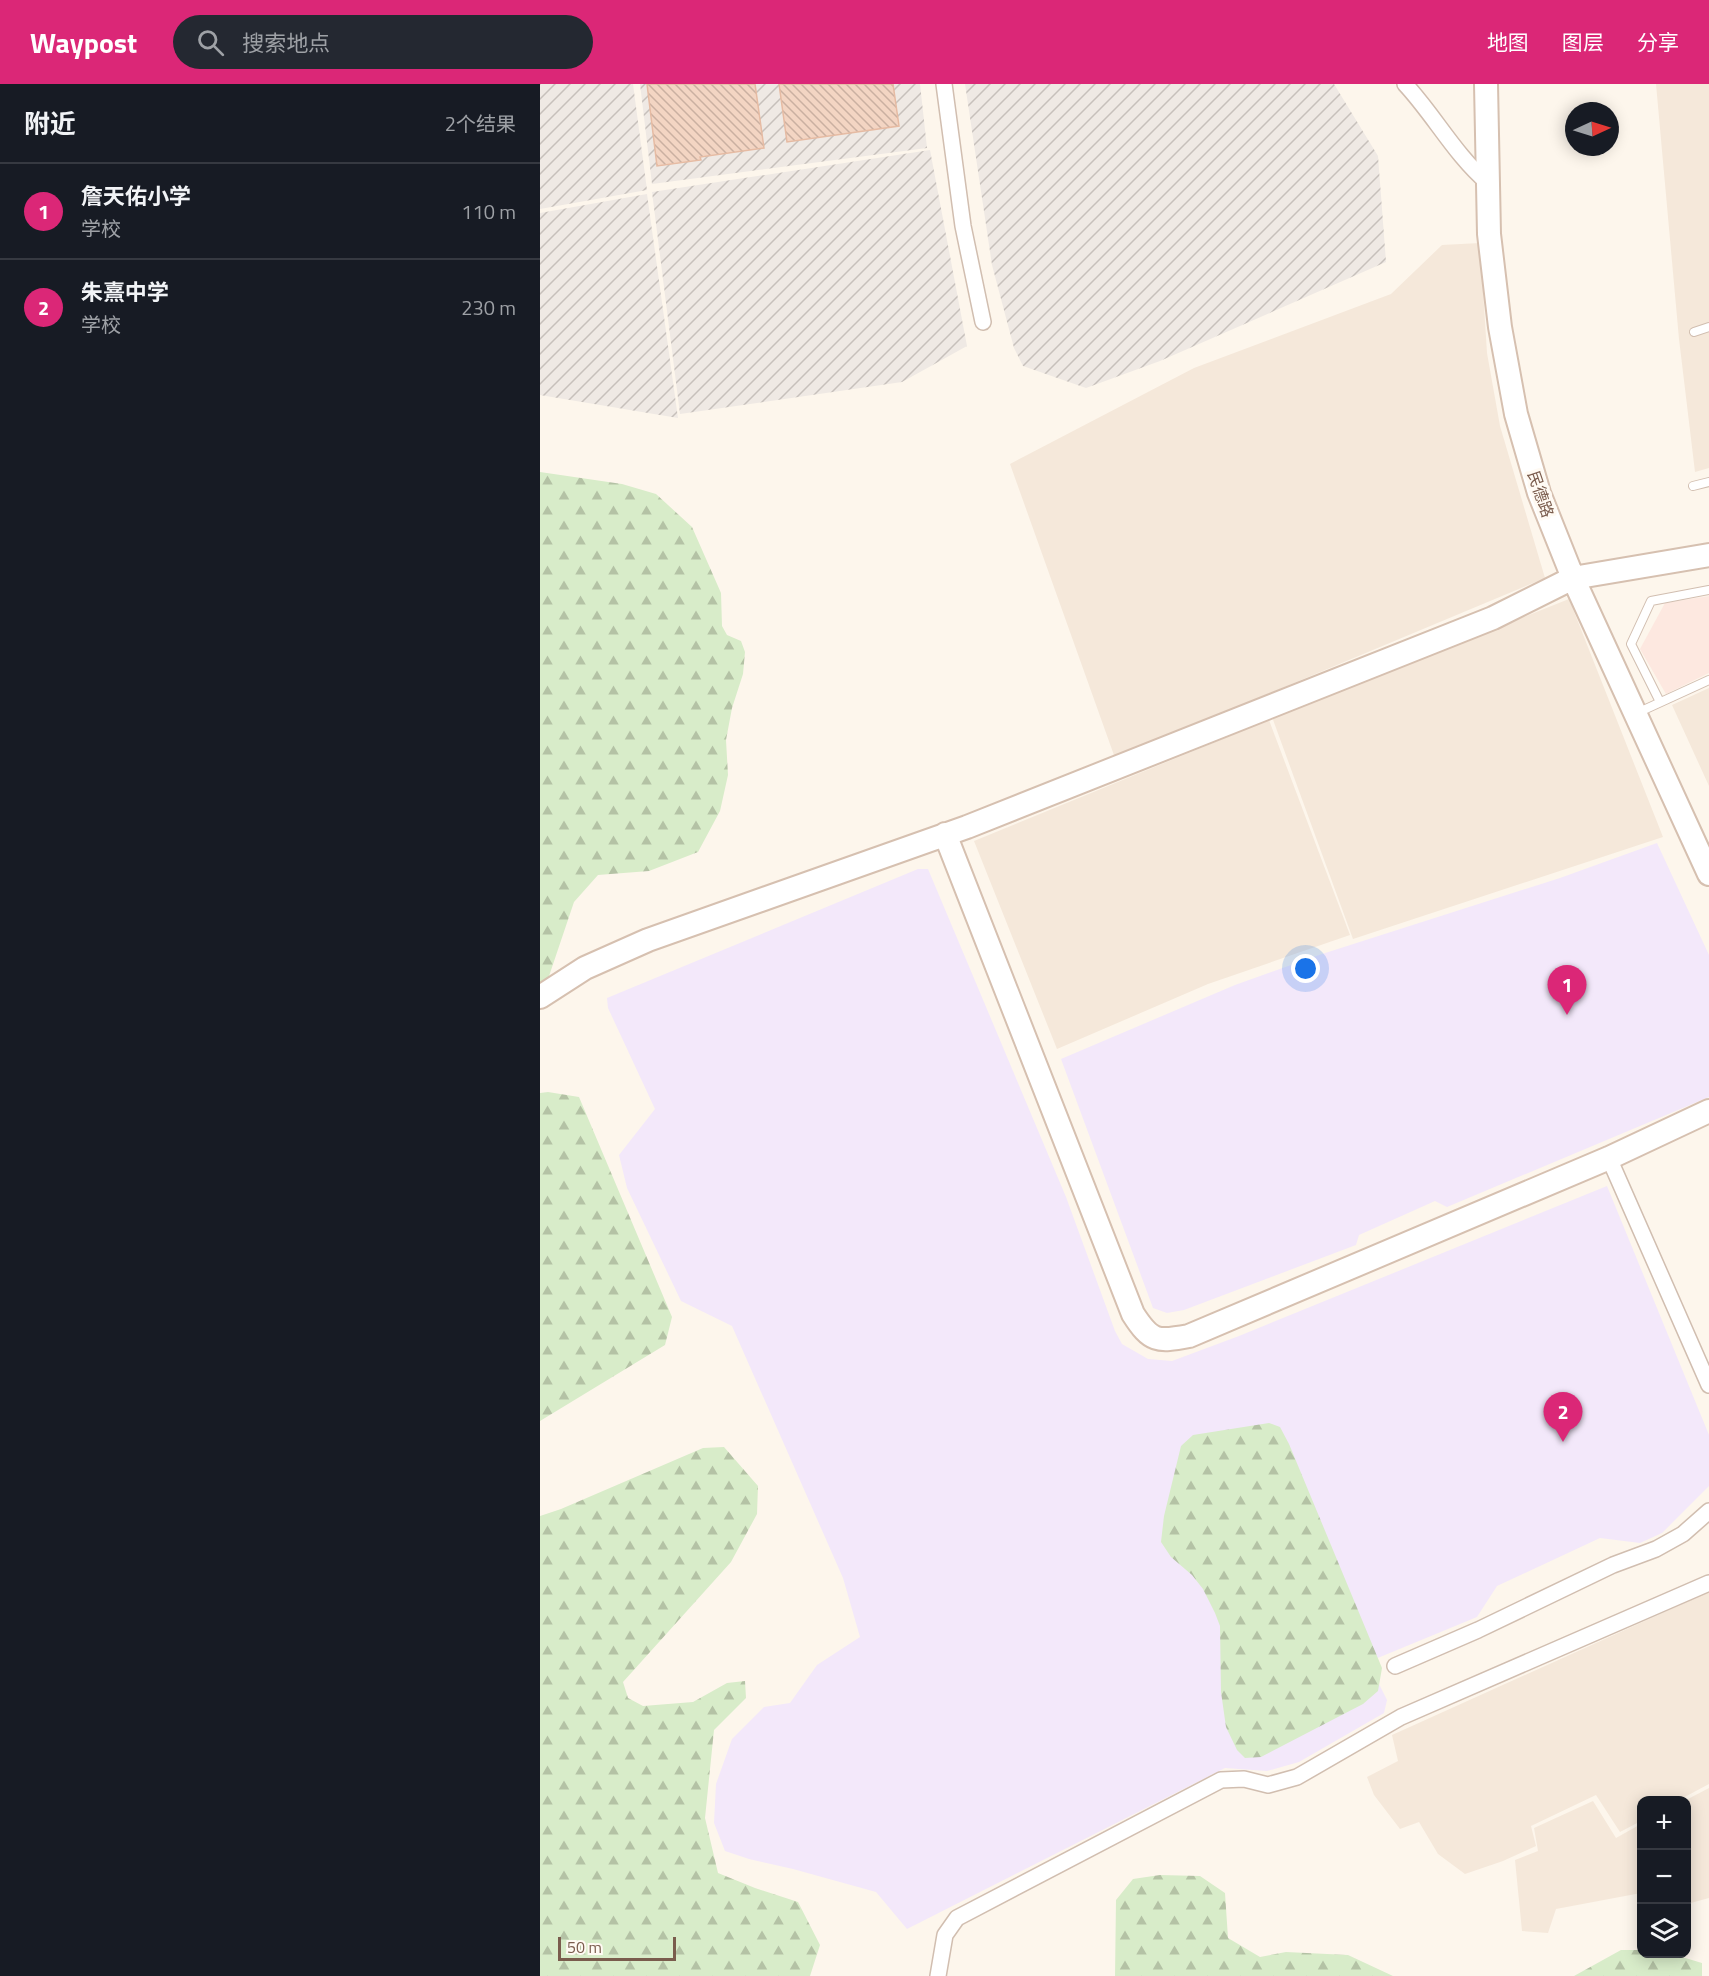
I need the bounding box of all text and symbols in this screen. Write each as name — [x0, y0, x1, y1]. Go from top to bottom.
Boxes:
search box — [173, 15, 593, 69]
text: Waypost — [30, 21, 137, 64]
icon: search — [194, 26, 227, 59]
text: 搜索地点 — [242, 26, 330, 60]
text: 地图 — [1487, 26, 1529, 58]
text: 图层 — [1562, 26, 1604, 58]
text: 分享 — [1637, 26, 1679, 58]
north arrow — [1565, 102, 1619, 156]
text: 附近 — [24, 104, 76, 143]
text: 2个结果 — [445, 108, 516, 139]
text: 詹天佑小学 — [81, 179, 191, 213]
text: 1 — [38, 196, 49, 227]
text: 110 m — [461, 196, 516, 227]
text: 学校 — [81, 213, 121, 244]
text: 朱熹中学 — [81, 275, 169, 309]
text: 2 — [38, 292, 49, 323]
text: 230 m — [461, 292, 516, 323]
text: 学校 — [81, 309, 121, 340]
street label: 民德路 — [1522, 467, 1560, 521]
your location — [1291, 954, 1320, 983]
pin: 1 — [1548, 966, 1586, 1015]
pin: 2 — [1544, 1392, 1582, 1442]
map controls — [1637, 1796, 1691, 1958]
button: + — [1637, 1796, 1691, 1850]
button: − — [1637, 1850, 1691, 1904]
button: layers — [1637, 1904, 1691, 1958]
scale bar — [558, 1934, 676, 1962]
text: 50 m — [567, 1935, 602, 1959]

